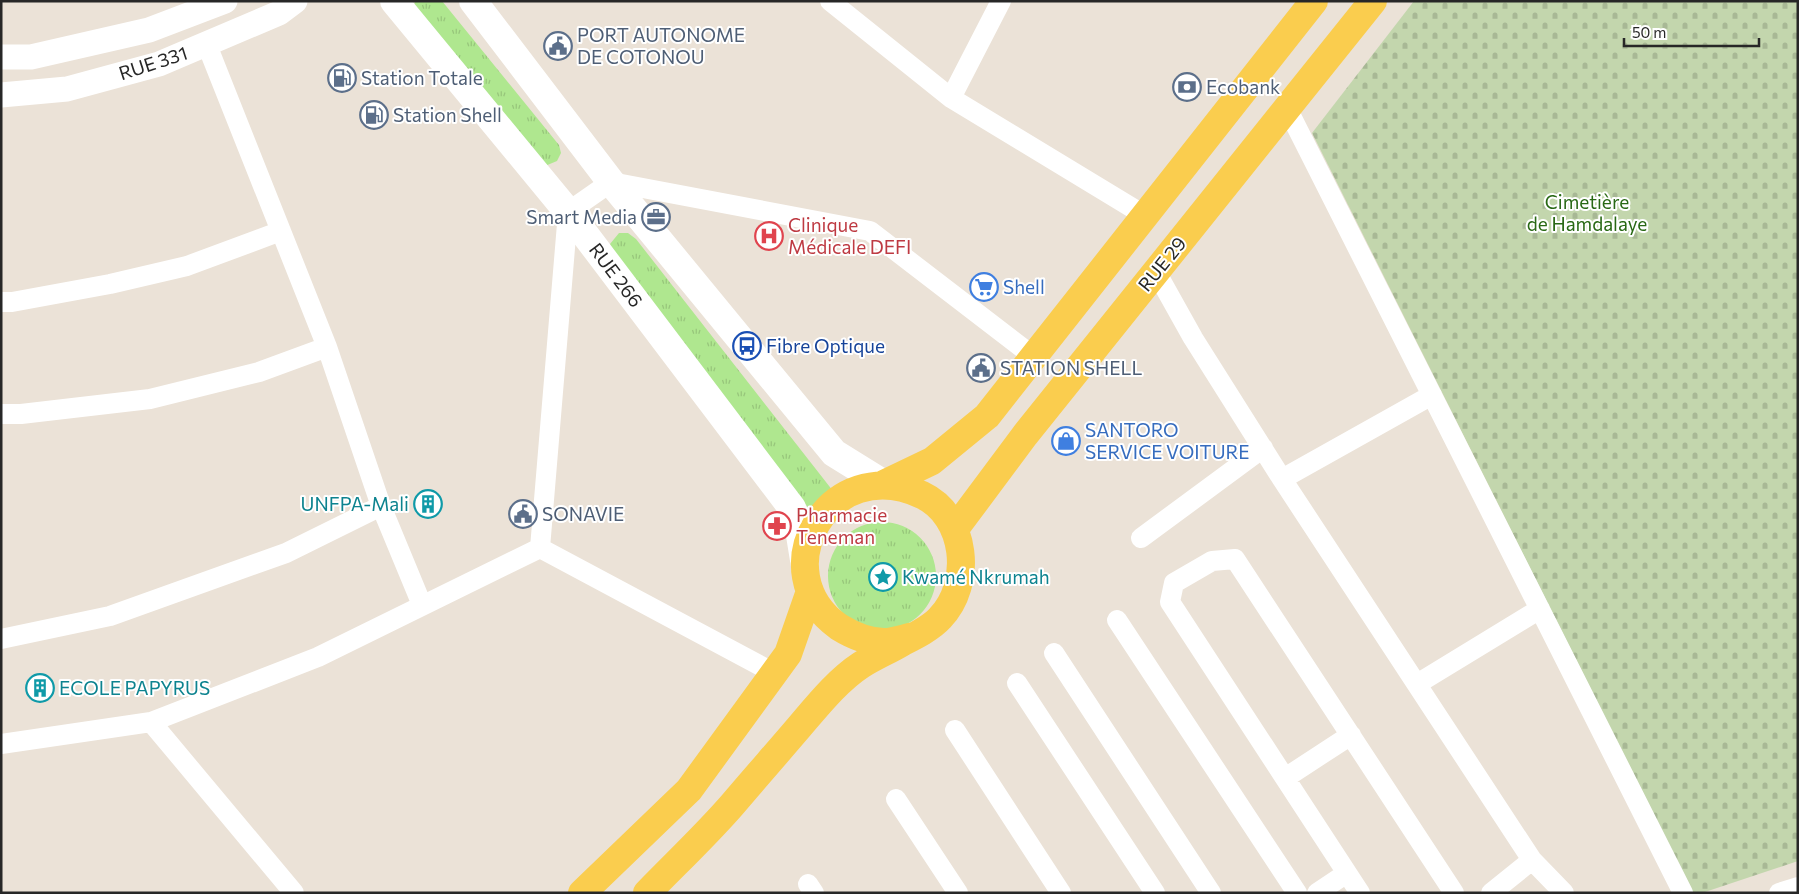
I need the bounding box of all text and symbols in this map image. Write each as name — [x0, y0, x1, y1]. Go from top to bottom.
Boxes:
scale bar — [1624, 15, 1759, 47]
place label: PORT AUTONOME DE COTONOU — [577, 23, 745, 68]
text: 50 m — [1632, 23, 1666, 41]
public building icon: PORT AUTONOME DE COTONOU — [543, 31, 573, 61]
street label: RUE 331 — [116, 41, 190, 84]
fuel station icon: Station Totale — [327, 63, 357, 93]
place label: Station Totale — [361, 66, 483, 89]
bank icon: Ecobank — [1172, 72, 1202, 102]
place label: Ecobank — [1206, 75, 1280, 98]
fuel station icon: Station Shell — [359, 100, 389, 130]
place label: Station Shell — [393, 103, 502, 126]
park label: Cimetière de Hamdalaye — [1527, 190, 1647, 235]
office icon: Smart Media — [641, 202, 671, 232]
place label: Smart Media — [526, 205, 637, 228]
place label: Clinique Médicale DEFI — [788, 213, 911, 258]
hospital icon: Clinique Médicale DEFI — [754, 221, 784, 251]
street label: RUE 29 — [1133, 232, 1190, 295]
street label: RUE 266 — [585, 238, 648, 311]
supermarket icon: Shell — [969, 272, 999, 302]
place label: Shell — [1003, 275, 1045, 298]
bus stop icon: Fibre Optique — [732, 331, 762, 361]
place label: Fibre Optique — [766, 334, 885, 357]
public building icon: STATION SHELL — [966, 353, 996, 383]
place label: STATION SHELL — [1000, 356, 1142, 379]
place label: SANTORO SERVICE VOITURE — [1085, 418, 1250, 463]
shop icon: SANTORO SERVICE VOITURE — [1051, 426, 1081, 456]
building icon: UNFPA-Mali — [413, 489, 443, 519]
place label: UNFPA-Mali — [301, 492, 409, 515]
public building icon: SONAVIE — [508, 499, 538, 529]
place label: SONAVIE — [542, 502, 624, 525]
place label: Pharmacie Teneman — [796, 503, 887, 548]
pharmacy icon: Pharmacie Teneman — [762, 511, 792, 541]
place icon: Kwamé Nkrumah — [868, 562, 898, 592]
place label: Kwamé Nkrumah — [902, 565, 1050, 588]
building icon: ECOLE PAPYRUS — [25, 673, 55, 703]
place label: ECOLE PAPYRUS — [59, 676, 210, 699]

